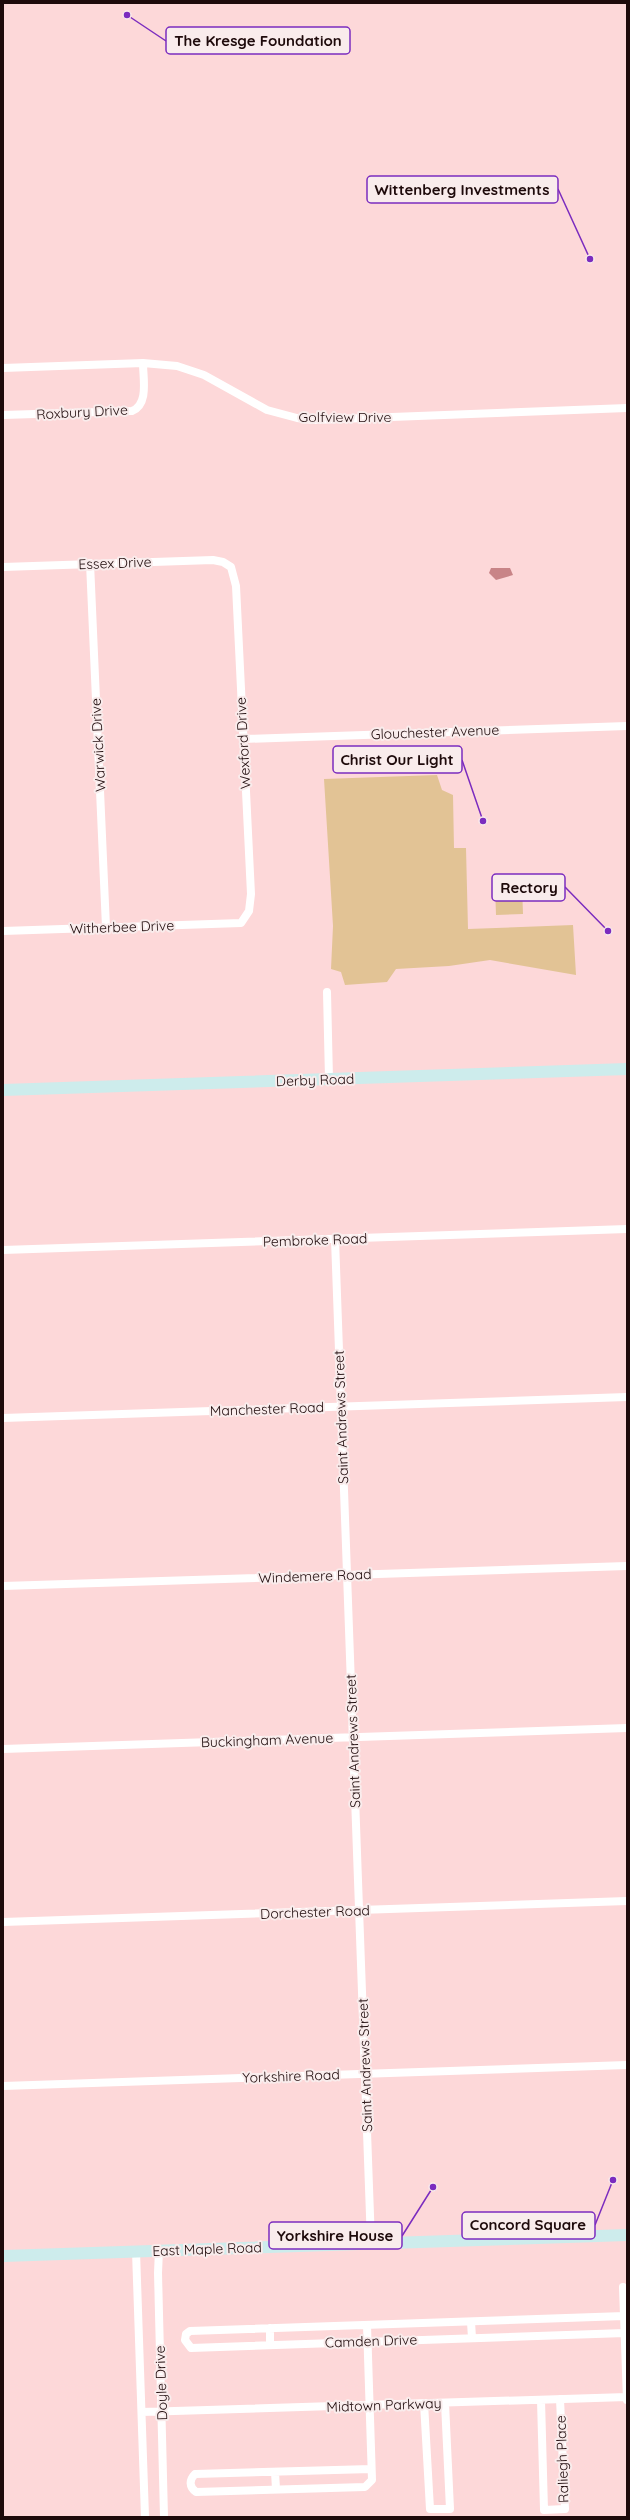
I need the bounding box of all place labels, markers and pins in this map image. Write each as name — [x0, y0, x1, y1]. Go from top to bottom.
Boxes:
callout: The Kresge Foundation — [166, 27, 350, 54]
callout: Wittenberg Investments — [367, 176, 558, 203]
callout: Christ Our Light — [333, 746, 462, 773]
callout: Rectory — [492, 874, 565, 901]
callout: Concord Square — [462, 2212, 595, 2239]
callout: Yorkshire House — [269, 2222, 402, 2249]

